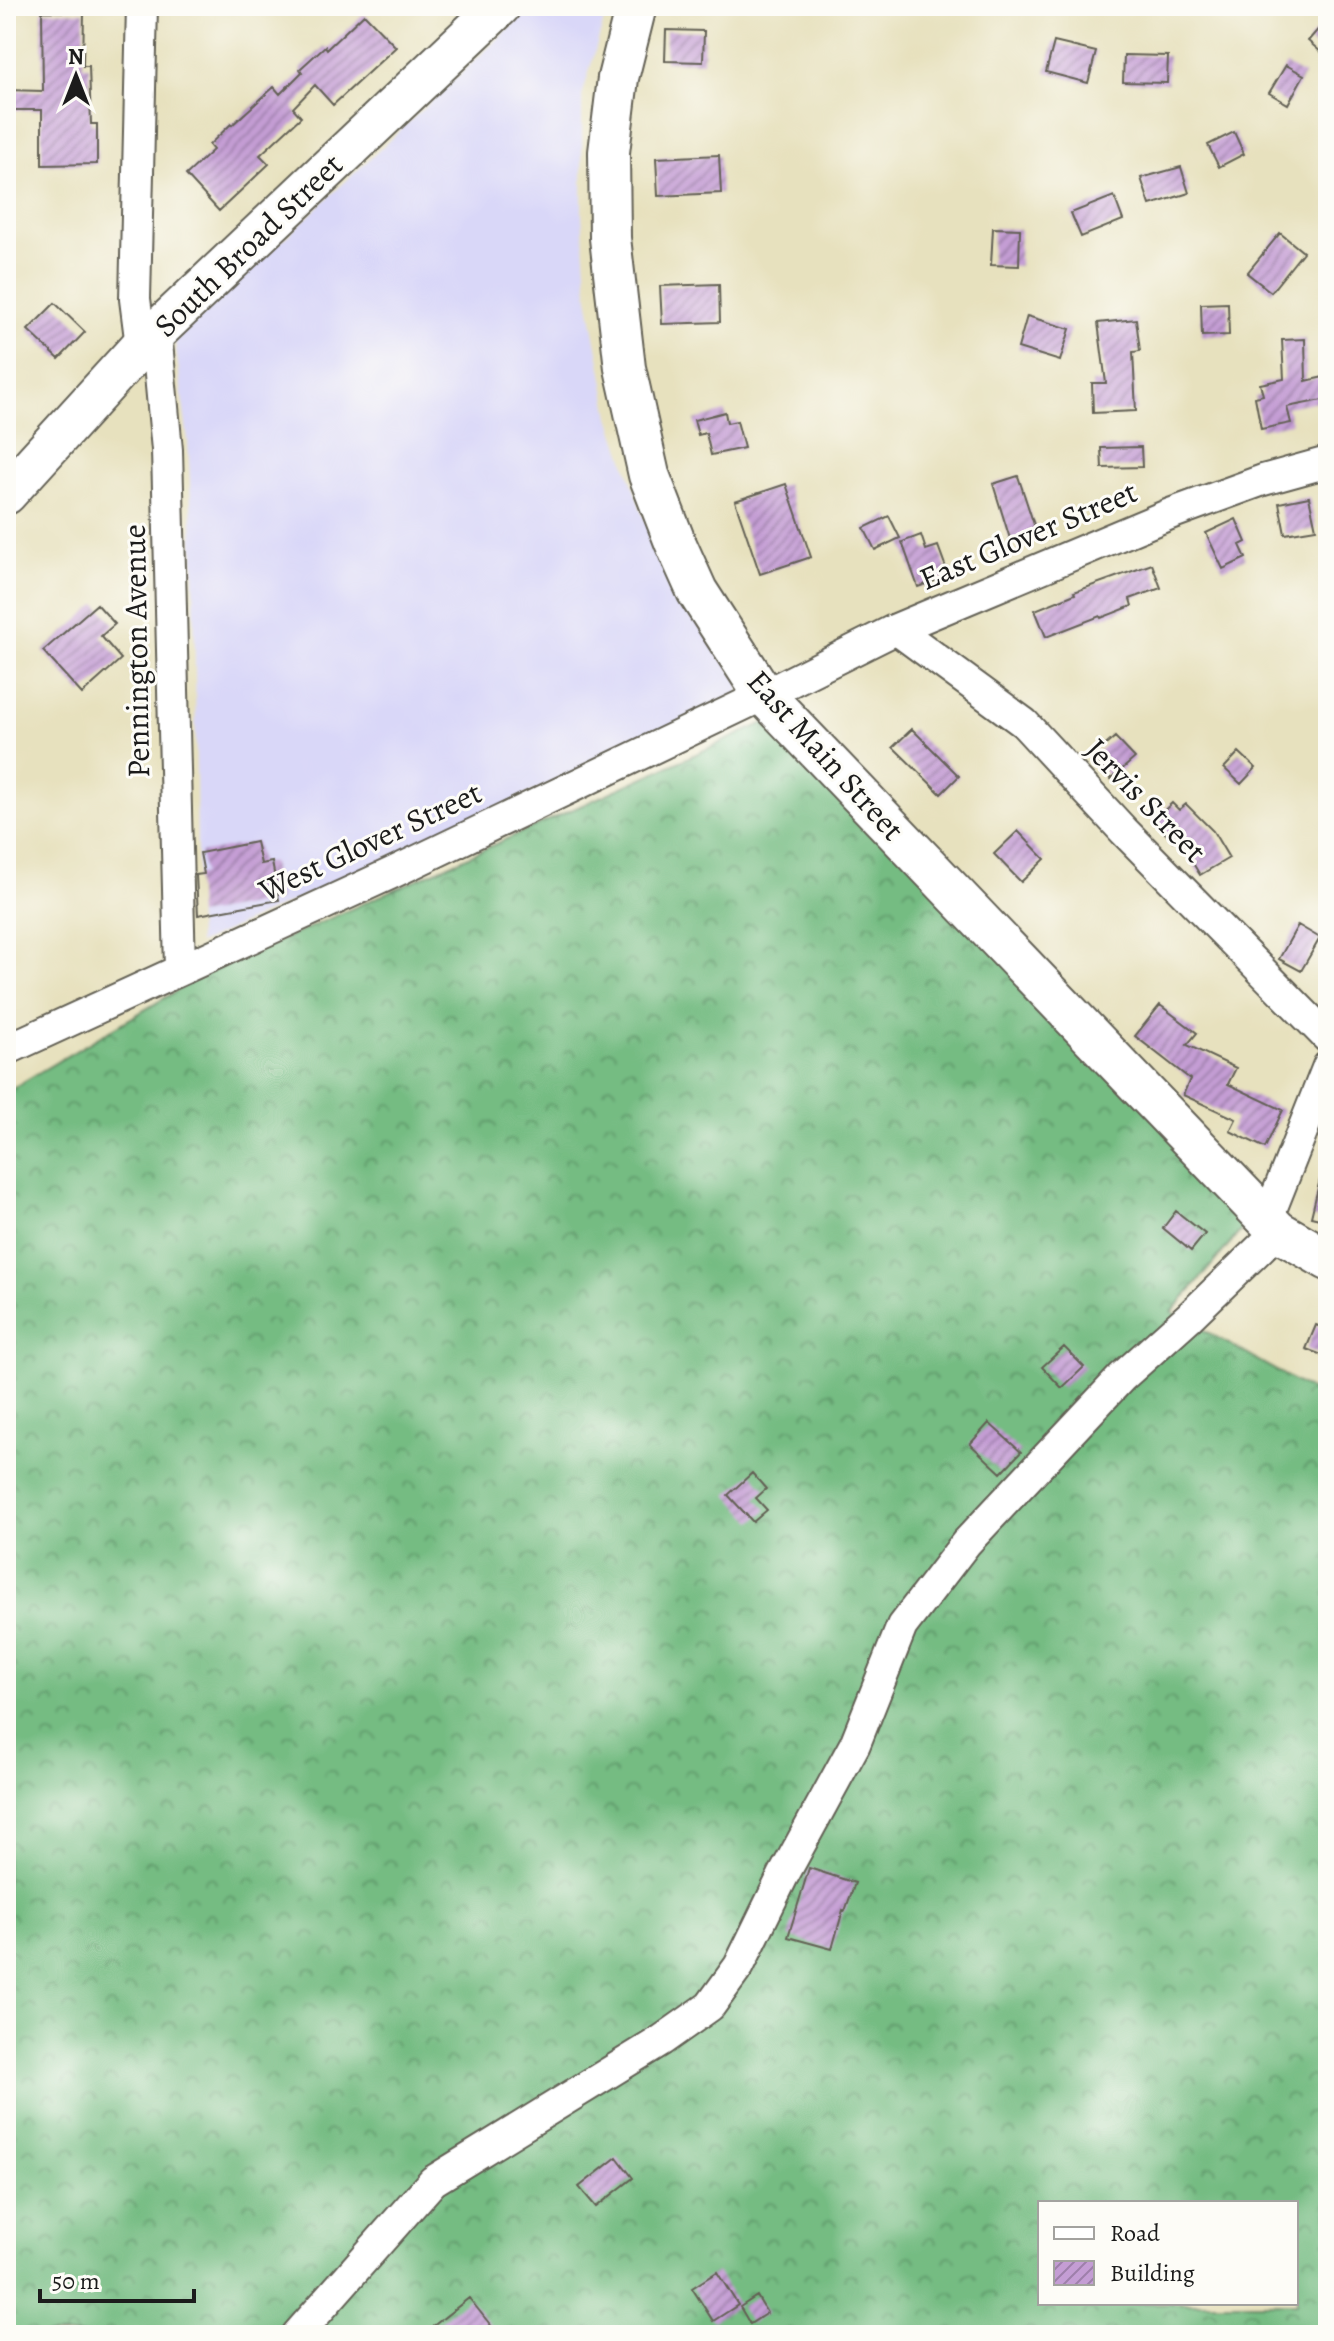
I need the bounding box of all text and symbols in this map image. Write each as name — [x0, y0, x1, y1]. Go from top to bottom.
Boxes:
north arrow — [36, 36, 116, 116]
text: N — [68, 42, 84, 72]
street label: South Broad Street — [144, 143, 352, 347]
street label: East Glover Street — [912, 469, 1144, 601]
street label: Pennington Avenue — [112, 524, 160, 778]
street label: East Main Street — [737, 660, 915, 850]
street label: Jervis Street — [1075, 728, 1217, 872]
street label: West Glover Street — [251, 770, 489, 912]
legend — [1038, 2201, 1298, 2305]
text: Road — [1110, 2217, 1160, 2249]
scale bar — [40, 2253, 194, 2303]
text: Building — [1110, 2257, 1195, 2289]
text: 50 m — [52, 2265, 100, 2297]

